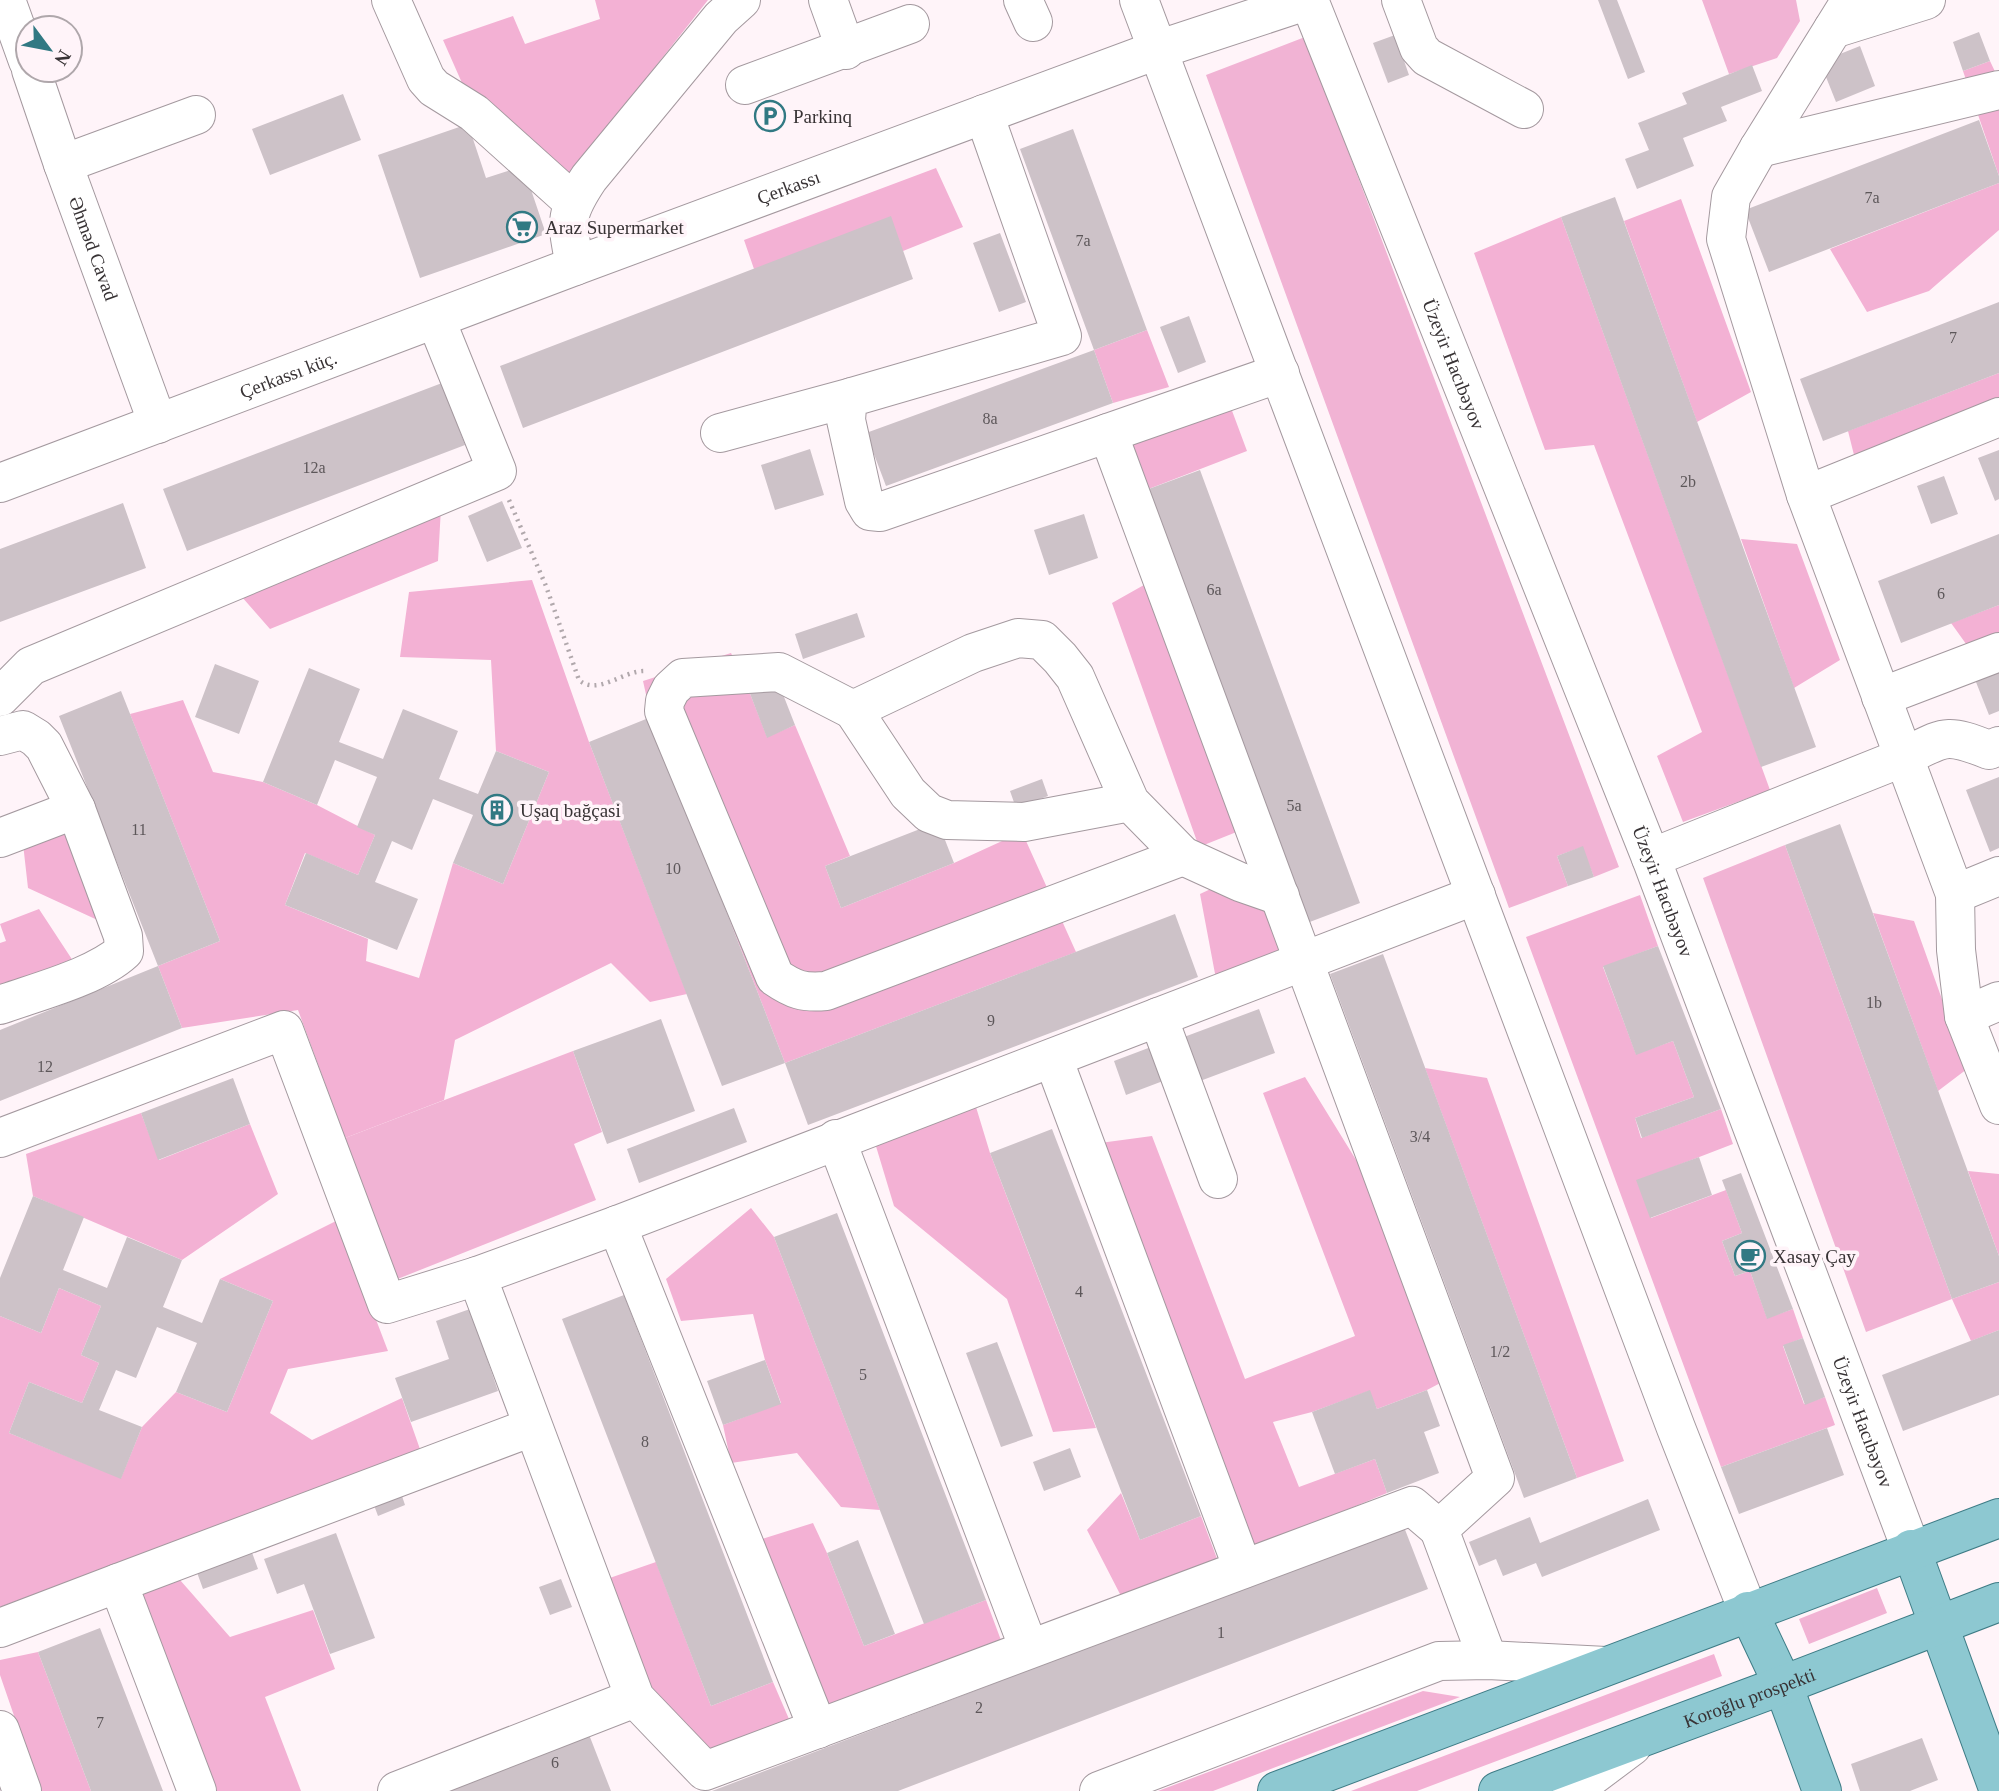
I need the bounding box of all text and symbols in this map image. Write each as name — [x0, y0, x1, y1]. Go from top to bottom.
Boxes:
north arrow — [14, 14, 84, 84]
text: N — [50, 46, 76, 69]
parking icon: Parkinq — [753, 99, 787, 133]
place label: Parkinq — [793, 106, 853, 127]
street label: Çerkassı — [754, 166, 823, 208]
house number: 7a — [1864, 189, 1880, 206]
street label: Əhməd Cavad — [65, 193, 123, 304]
supermarket icon: Araz Supermarket — [505, 210, 539, 244]
place label: Araz Supermarket — [545, 217, 684, 238]
house number: 7a — [1075, 232, 1091, 249]
street label: Üzeyir Hacıbəyov — [1419, 296, 1490, 433]
house number: 7 — [1949, 329, 1957, 346]
street label: Çerkassı küç. — [237, 346, 340, 402]
house number: 8a — [982, 410, 998, 427]
house number: 12a — [302, 459, 326, 476]
house number: 2b — [1680, 473, 1696, 490]
house number: 6a — [1206, 581, 1222, 598]
house number: 6 — [1937, 585, 1945, 602]
building icon: Uşaq bağçasi — [480, 793, 514, 827]
house number: 5a — [1286, 797, 1302, 814]
place label: Uşaq bağçasi — [520, 800, 621, 821]
house number: 11 — [131, 821, 147, 838]
street label: Üzeyir Hacıbəyov — [1629, 822, 1698, 960]
house number: 10 — [665, 860, 681, 877]
house number: 1b — [1866, 994, 1882, 1011]
house number: 9 — [987, 1012, 995, 1029]
house number: 12 — [37, 1058, 53, 1075]
house number: 3/4 — [1410, 1128, 1430, 1145]
cafe icon: Xasay Çay — [1733, 1239, 1767, 1273]
place label: Xasay Çay — [1773, 1246, 1856, 1267]
house number: 4 — [1075, 1283, 1083, 1300]
house number: 1/2 — [1490, 1343, 1510, 1360]
street label: Üzeyir Hacıbəyov — [1829, 1353, 1898, 1491]
house number: 5 — [859, 1366, 867, 1383]
house number: 8 — [641, 1433, 649, 1450]
house number: 1 — [1217, 1624, 1225, 1641]
street label: Koroğlu prospekti — [1680, 1663, 1818, 1732]
house number: 2 — [975, 1699, 983, 1716]
house number: 7 — [96, 1714, 104, 1731]
house number: 6 — [551, 1754, 559, 1771]

